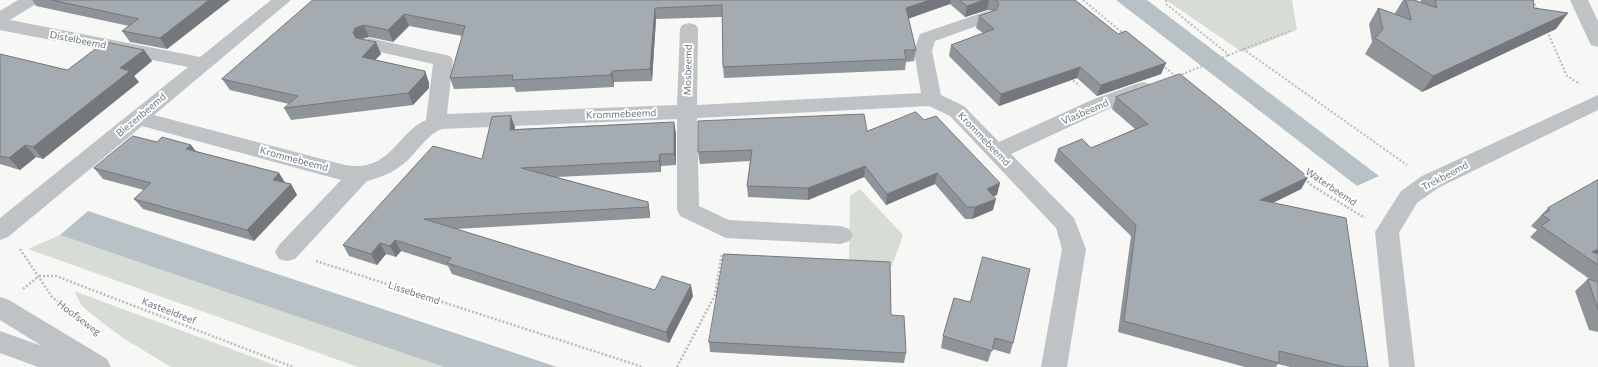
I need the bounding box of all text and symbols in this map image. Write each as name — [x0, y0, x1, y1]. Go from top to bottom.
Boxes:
street label: Distelbeemd — [49, 29, 107, 51]
street label: Mosbeemd — [682, 44, 694, 96]
street label: Biezenbeemd — [114, 91, 168, 139]
street label: Vlasbeemd — [1060, 97, 1110, 127]
street label: Krommebeemd — [586, 107, 656, 121]
street label: Krommebeemd — [955, 110, 1013, 168]
street label: Krommebeemd — [259, 144, 329, 174]
street label: Trekbeemd — [1420, 159, 1470, 193]
street label: Waterbeemd — [1303, 165, 1359, 209]
street label: Lissebeemd — [387, 279, 441, 307]
street label: Kasteeldreef — [140, 295, 198, 327]
street label: Hoofseweg — [55, 298, 103, 338]

